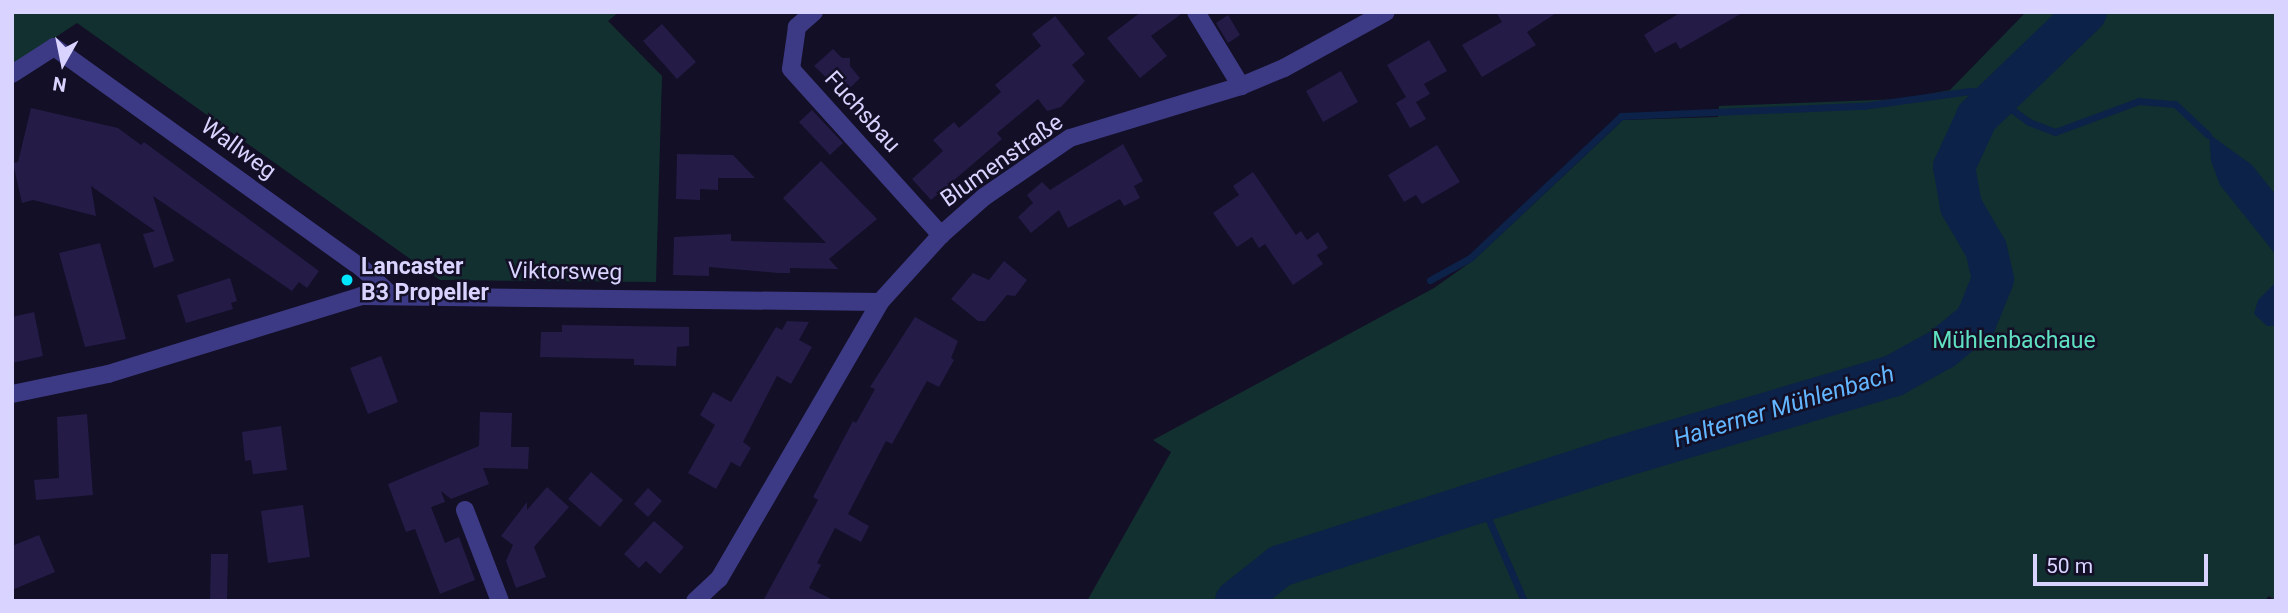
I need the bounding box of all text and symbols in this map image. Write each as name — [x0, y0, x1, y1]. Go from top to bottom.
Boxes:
north arrow — [28, 28, 98, 98]
street label: Fuchsbau — [818, 66, 906, 158]
text: N — [51, 72, 68, 97]
street label: Blumenstraße — [936, 109, 1068, 213]
street label: Wallweg — [195, 113, 281, 185]
place label: Lancaster B3 Propeller — [361, 253, 489, 307]
street label: Viktorsweg — [508, 257, 622, 287]
marker: Lancaster B3 Propeller — [339, 272, 355, 288]
park label: Mühlenbachaue — [1932, 327, 2096, 355]
water label: Halterner Mühlenbach — [1670, 360, 1898, 454]
scale bar — [2036, 540, 2211, 584]
text: 50 m — [2046, 554, 2093, 578]

